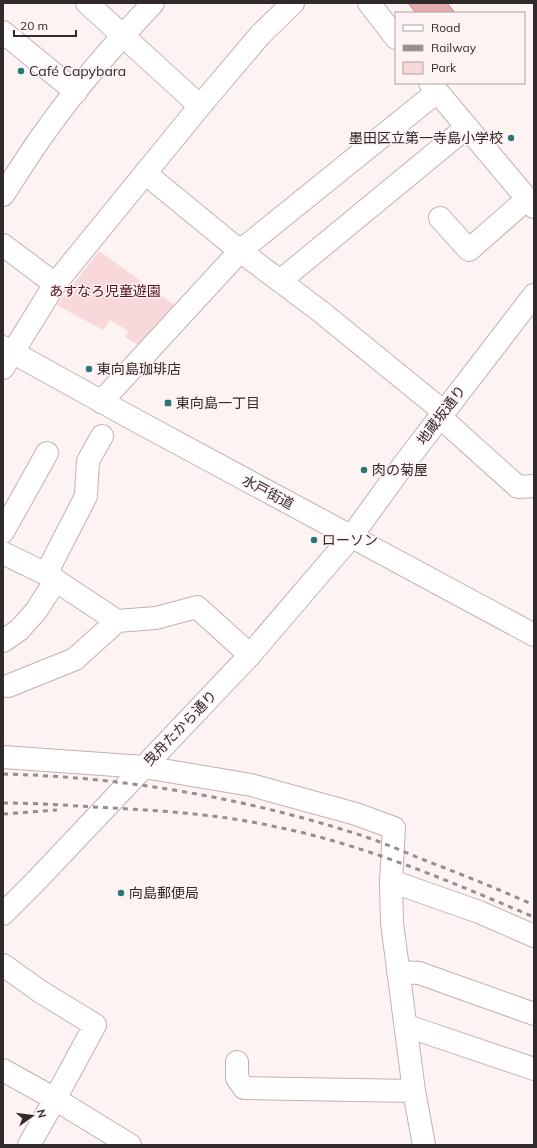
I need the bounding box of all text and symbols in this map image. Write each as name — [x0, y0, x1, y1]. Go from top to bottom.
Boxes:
scale bar — [14, 12, 76, 38]
legend — [395, 12, 525, 84]
text: 20 m — [20, 18, 48, 33]
text: Road — [431, 20, 460, 35]
text: Railway — [431, 40, 477, 55]
text: Park — [431, 60, 457, 75]
place label: Café Capybara — [29, 62, 126, 80]
marker: Café Capybara — [16, 66, 26, 76]
place label: 墨田区立第一寺島小学校 — [349, 129, 503, 147]
marker: 墨田区立第一寺島小学校 — [506, 133, 516, 143]
park label: あすなろ児童遊園 — [49, 282, 161, 300]
place label: 東向島珈琲店 — [97, 360, 181, 378]
marker: 東向島珈琲店 — [84, 364, 94, 374]
street label: 地蔵坂通り — [413, 382, 469, 448]
place label: 東向島一丁目 — [176, 394, 260, 412]
marker: 東向島一丁目 — [163, 398, 173, 408]
place label: 肉の菊屋 — [372, 461, 428, 479]
marker: 肉の菊屋 — [359, 465, 369, 475]
street label: 水戸街道 — [239, 471, 297, 513]
place label: ローソン — [322, 531, 378, 549]
marker: ローソン — [309, 535, 319, 545]
street label: 曳舟たから通り — [139, 687, 221, 769]
place label: 向島郵便局 — [129, 884, 199, 902]
marker: 向島郵便局 — [116, 888, 126, 898]
north arrow — [12, 1096, 52, 1136]
text: N — [34, 1108, 50, 1119]

